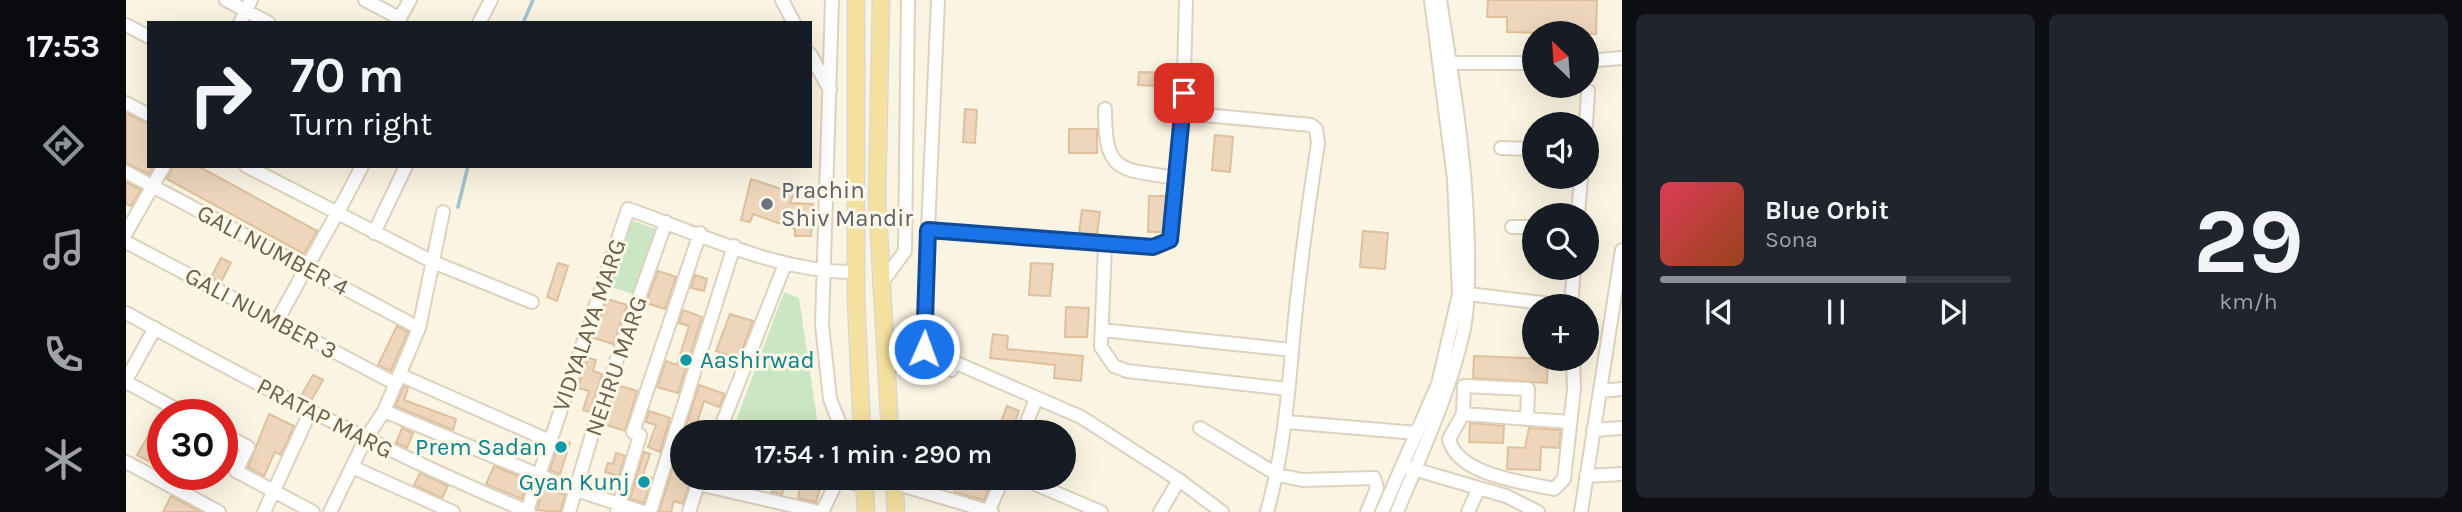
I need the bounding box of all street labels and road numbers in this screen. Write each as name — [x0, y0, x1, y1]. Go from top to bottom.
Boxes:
street label: GALI NUMBER 4 — [192, 198, 354, 302]
street label: VIDYALAYA MARG — [546, 235, 632, 415]
street label: GALI NUMBER 3 — [180, 261, 342, 365]
street label: NEHRU MARG — [579, 292, 653, 440]
street label: PRATAP MARG — [252, 372, 398, 464]

